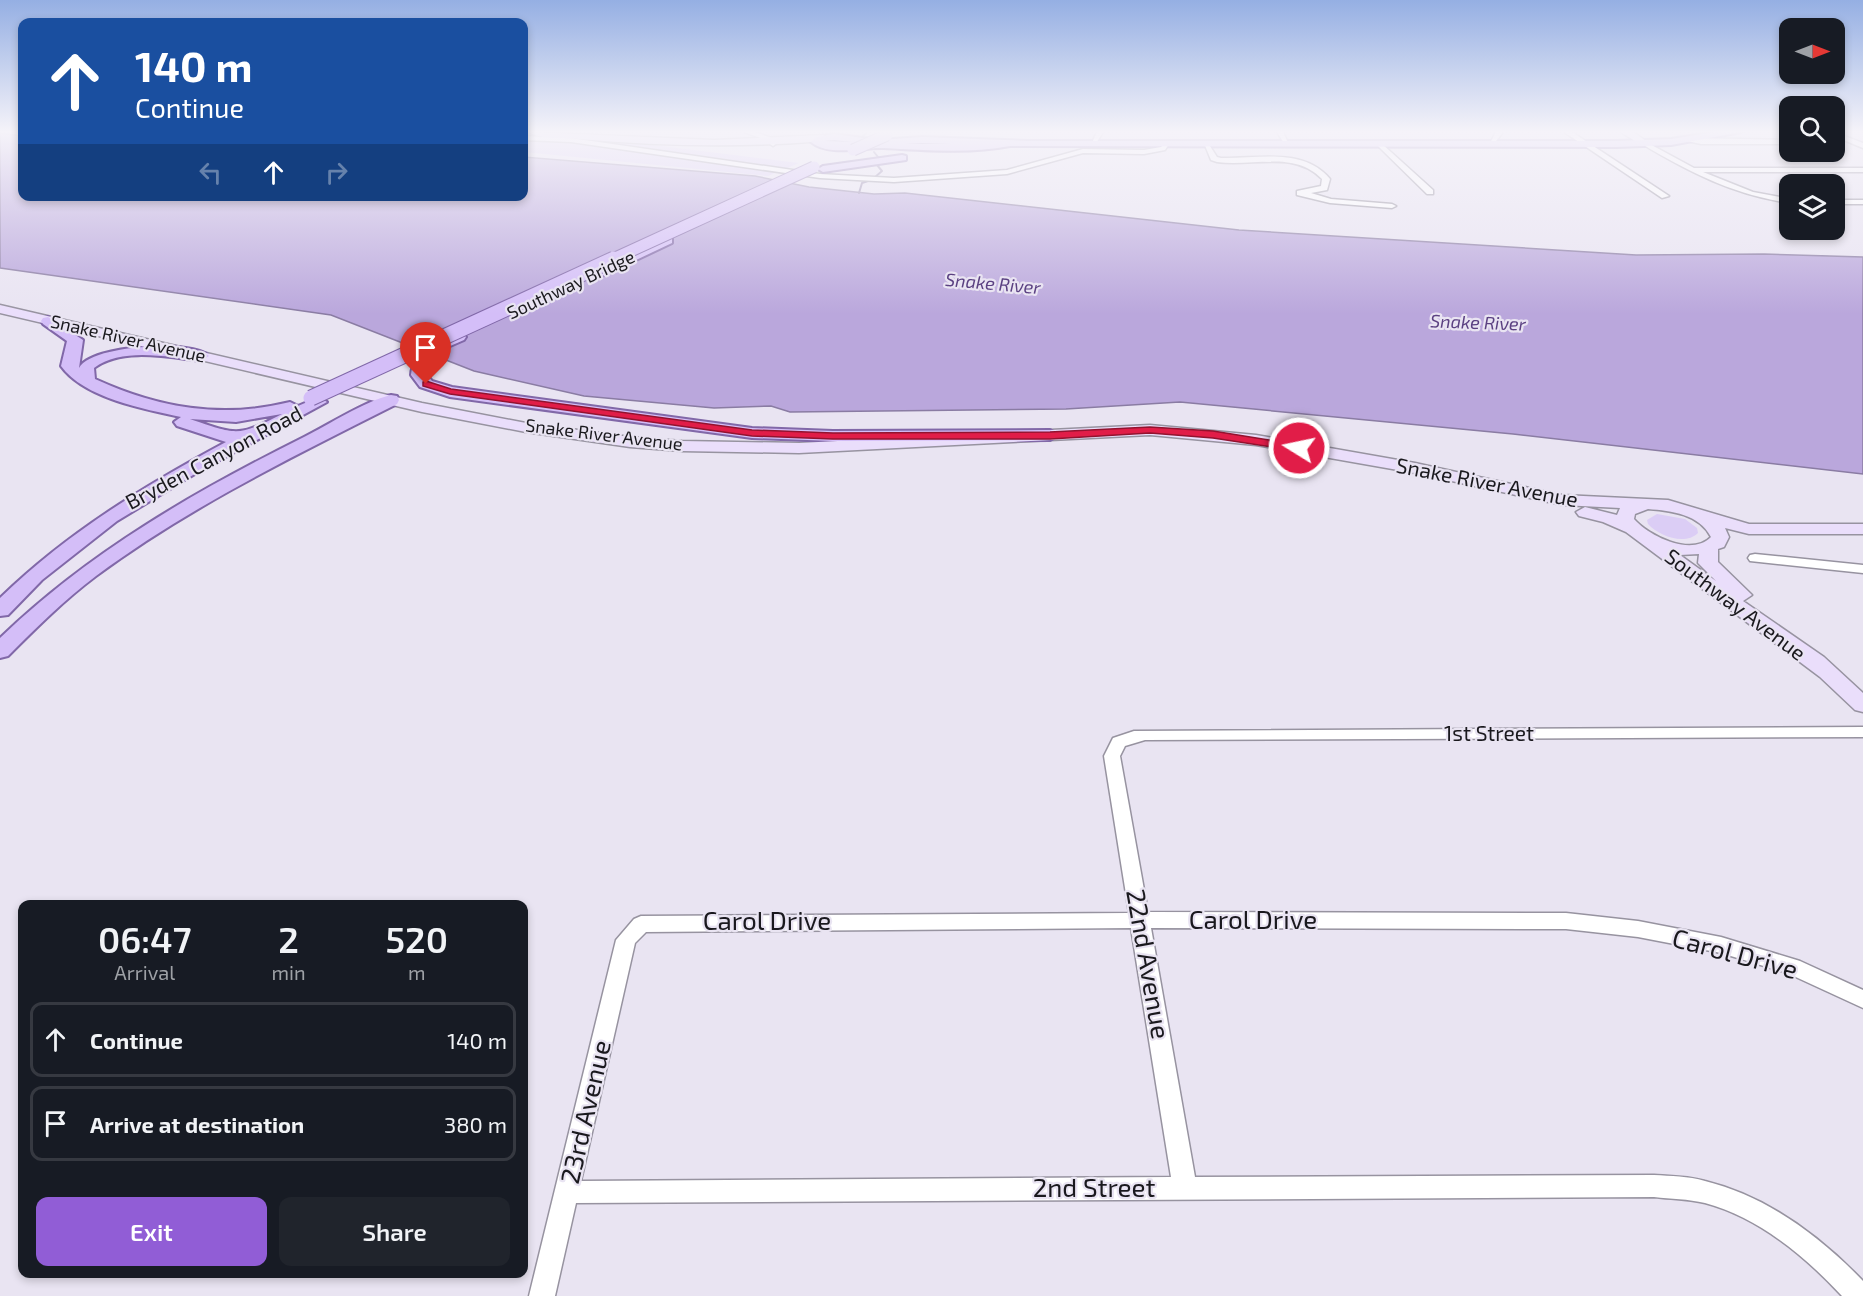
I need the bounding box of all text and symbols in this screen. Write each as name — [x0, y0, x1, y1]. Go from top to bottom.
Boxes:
north arrow — [1779, 18, 1845, 84]
map controls — [1779, 18, 1845, 240]
text: 140 m — [135, 40, 252, 90]
icon: ahead — [36, 42, 114, 120]
text: Continue — [135, 91, 244, 123]
button: search — [1779, 96, 1845, 162]
icon: left — [194, 156, 227, 189]
icon: ahead — [257, 156, 290, 189]
icon: right — [320, 156, 353, 189]
button: layers — [1779, 174, 1845, 240]
street label: Southway Bridge — [503, 245, 638, 323]
water label: Snake River — [944, 268, 1043, 298]
street label: Snake River Avenue — [49, 309, 208, 367]
water label: Snake River — [1430, 309, 1527, 335]
pin — [400, 322, 451, 384]
icon: arrive — [409, 331, 442, 364]
street label: Bryden Canyon Road — [121, 400, 306, 514]
street label: Snake River Avenue — [524, 413, 684, 455]
position arrow — [1267, 416, 1331, 480]
street label: Snake River Avenue — [1394, 452, 1580, 511]
street label: Southway Avenue — [1661, 543, 1811, 665]
street label: 1st Street — [1444, 720, 1534, 745]
street label: 22nd Avenue — [1121, 886, 1178, 1041]
street label: Carol Drive — [1189, 903, 1317, 934]
street label: Carol Drive — [703, 904, 831, 935]
text: 06:47 — [98, 917, 191, 960]
text: 2 — [278, 917, 299, 960]
text: 520 — [386, 917, 448, 960]
street label: Carol Drive — [1669, 921, 1801, 984]
text: Arrival — [114, 960, 175, 984]
text: min — [271, 960, 306, 984]
text: m — [408, 960, 426, 984]
icon: ahead — [39, 1023, 72, 1056]
text: Continue — [90, 1027, 183, 1053]
text: 140 m — [447, 1027, 507, 1053]
street label: 23rd Avenue — [553, 1037, 616, 1186]
icon: arrive — [39, 1107, 72, 1140]
text: Arrive at destination — [90, 1111, 304, 1137]
text: 380 m — [444, 1111, 507, 1137]
street label: 2nd Street — [1033, 1171, 1155, 1202]
button: Exit — [36, 1197, 267, 1266]
button: Share — [279, 1197, 510, 1266]

